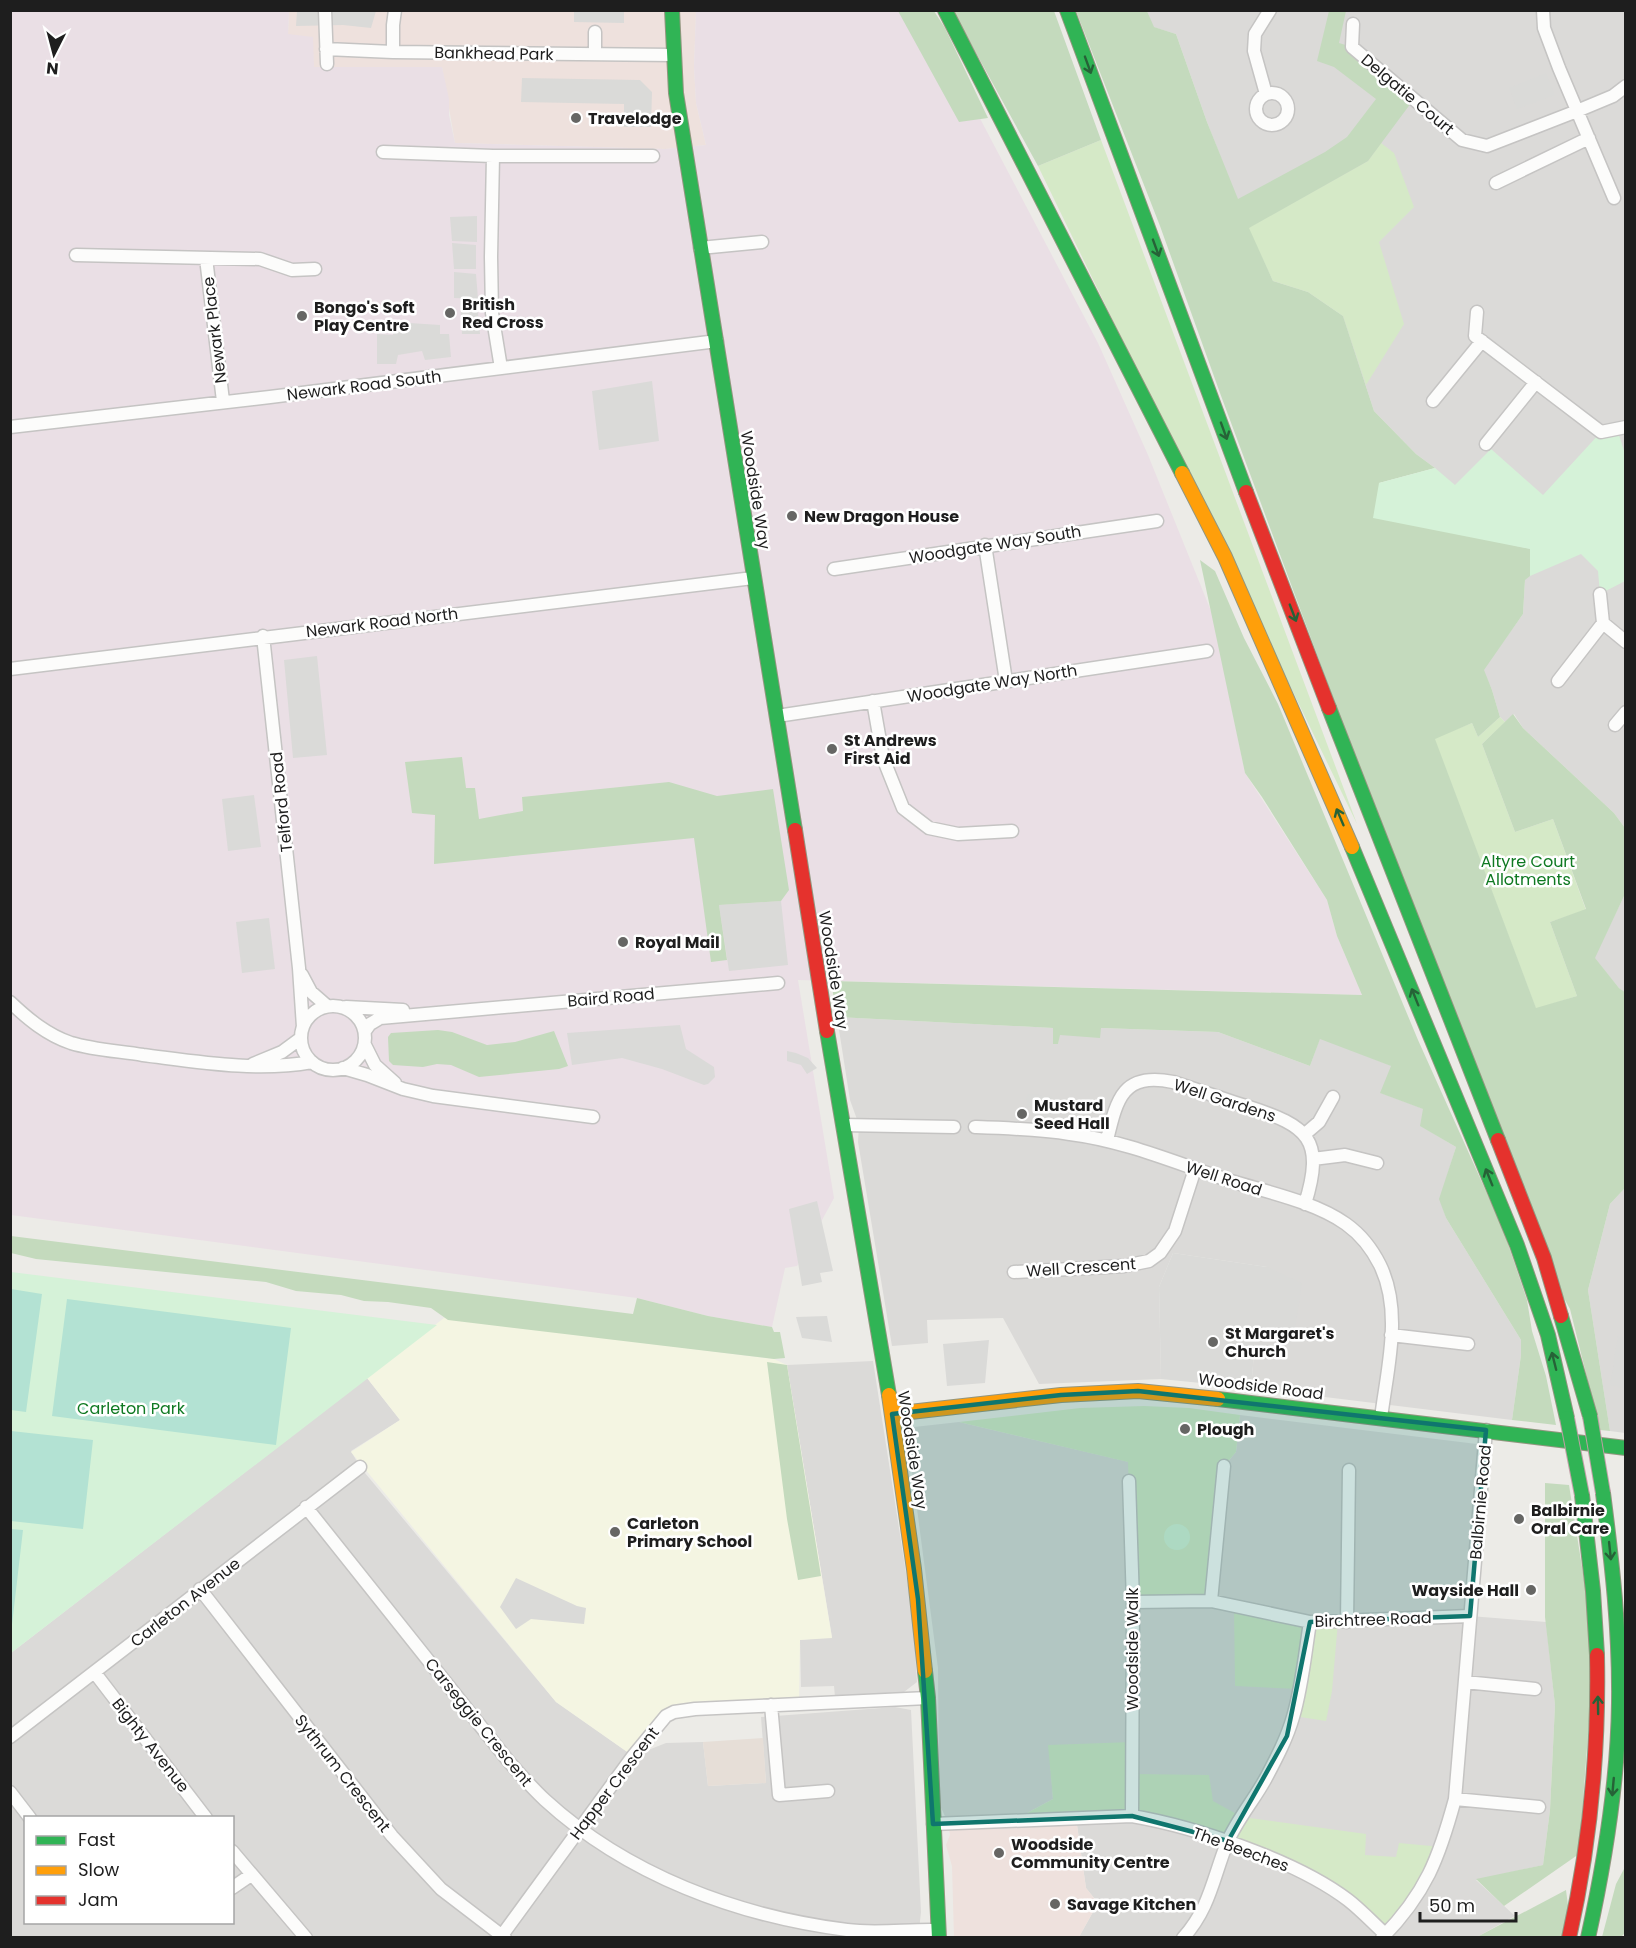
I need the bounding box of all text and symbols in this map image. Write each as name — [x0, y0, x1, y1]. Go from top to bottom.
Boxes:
north arrow — [24, 24, 84, 84]
street label: Bankhead Park — [434, 41, 555, 66]
street label: Delgatie Court — [1356, 48, 1459, 140]
text: N — [45, 56, 60, 80]
one-way arrow — [1083, 56, 1094, 74]
place label: Travelodge — [588, 107, 682, 130]
marker: Travelodge — [569, 111, 583, 125]
one-way arrow — [1151, 238, 1162, 257]
street label: Newark Place — [197, 275, 232, 385]
place label: British Red Cross — [462, 293, 544, 334]
place label: Bongo's Soft Play Centre — [314, 296, 415, 337]
marker: British Red Cross — [443, 306, 457, 320]
marker: Bongo's Soft Play Centre — [295, 309, 309, 323]
street label: Newark Road South — [286, 365, 443, 406]
one-way arrow — [1219, 421, 1230, 440]
street label: Woodside Way — [735, 429, 776, 551]
place label: New Dragon House — [804, 505, 959, 528]
marker: New Dragon House — [785, 509, 799, 523]
street label: Woodgate Way South — [907, 520, 1083, 569]
street label: Newark Road North — [305, 602, 459, 643]
one-way arrow — [1288, 604, 1299, 622]
street label: Woodgate Way North — [905, 659, 1079, 708]
place label: St Andrews First Aid — [844, 729, 937, 770]
marker: St Andrews First Aid — [825, 742, 839, 756]
street label: Telford Road — [265, 751, 298, 853]
one-way arrow — [1333, 808, 1345, 826]
park label: Altyre Court Allotments — [1481, 850, 1575, 891]
street label: Woodside Way — [813, 909, 854, 1031]
place label: Royal Mail — [635, 931, 720, 954]
marker: Royal Mail — [616, 935, 630, 949]
street label: Baird Road — [567, 982, 655, 1013]
one-way arrow — [1409, 988, 1420, 1006]
street label: Well Gardens — [1171, 1073, 1279, 1128]
place label: Mustard Seed Hall — [1034, 1094, 1110, 1135]
marker: Mustard Seed Hall — [1015, 1107, 1029, 1121]
street label: Well Road — [1183, 1155, 1265, 1202]
one-way arrow — [1483, 1168, 1494, 1187]
street label: Well Crescent — [1025, 1252, 1137, 1283]
place label: St Margaret's Church — [1225, 1322, 1335, 1363]
marker: St Margaret's Church — [1206, 1335, 1220, 1349]
one-way arrow — [1547, 1351, 1559, 1370]
street label: Woodside Road — [1197, 1367, 1325, 1406]
street label: Woodside Way — [892, 1389, 933, 1511]
park label: Carleton Park — [77, 1397, 186, 1420]
place label: Plough — [1197, 1418, 1254, 1441]
marker: Plough — [1178, 1422, 1192, 1436]
street label: Balbirnie Road — [1464, 1444, 1497, 1560]
place label: Balbirnie Oral Care — [1531, 1499, 1609, 1540]
place label: Carleton Primary School — [627, 1512, 752, 1553]
marker: Balbirnie Oral Care — [1512, 1512, 1526, 1526]
marker: Carleton Primary School — [608, 1525, 622, 1539]
one-way arrow — [1605, 1540, 1616, 1560]
street label: Carleton Avenue — [126, 1552, 245, 1653]
place label: Wayside Hall — [1411, 1579, 1519, 1602]
marker: Wayside Hall — [1524, 1583, 1538, 1597]
street label: Woodside Walk — [1121, 1587, 1144, 1710]
street label: Birchtree Road — [1314, 1606, 1432, 1633]
street label: Carseggie Crescent — [419, 1653, 538, 1792]
street label: Bighty Avenue — [106, 1693, 195, 1797]
one-way arrow — [1592, 1695, 1604, 1715]
street label: Sythrum Crescent — [289, 1710, 396, 1837]
street label: Happer Crescent — [564, 1722, 665, 1845]
one-way arrow — [1607, 1777, 1618, 1797]
legend — [24, 1816, 234, 1924]
street label: The Beeches — [1189, 1821, 1292, 1878]
text: Fast — [78, 1827, 115, 1852]
place label: Woodside Community Centre — [1011, 1833, 1170, 1874]
marker: Woodside Community Centre — [992, 1846, 1006, 1860]
text: Slow — [78, 1857, 120, 1882]
scale bar — [1420, 1885, 1516, 1923]
text: Jam — [78, 1887, 118, 1912]
place label: Savage Kitchen — [1067, 1893, 1196, 1916]
text: 50 m — [1429, 1893, 1475, 1918]
marker: Savage Kitchen — [1048, 1897, 1062, 1911]

